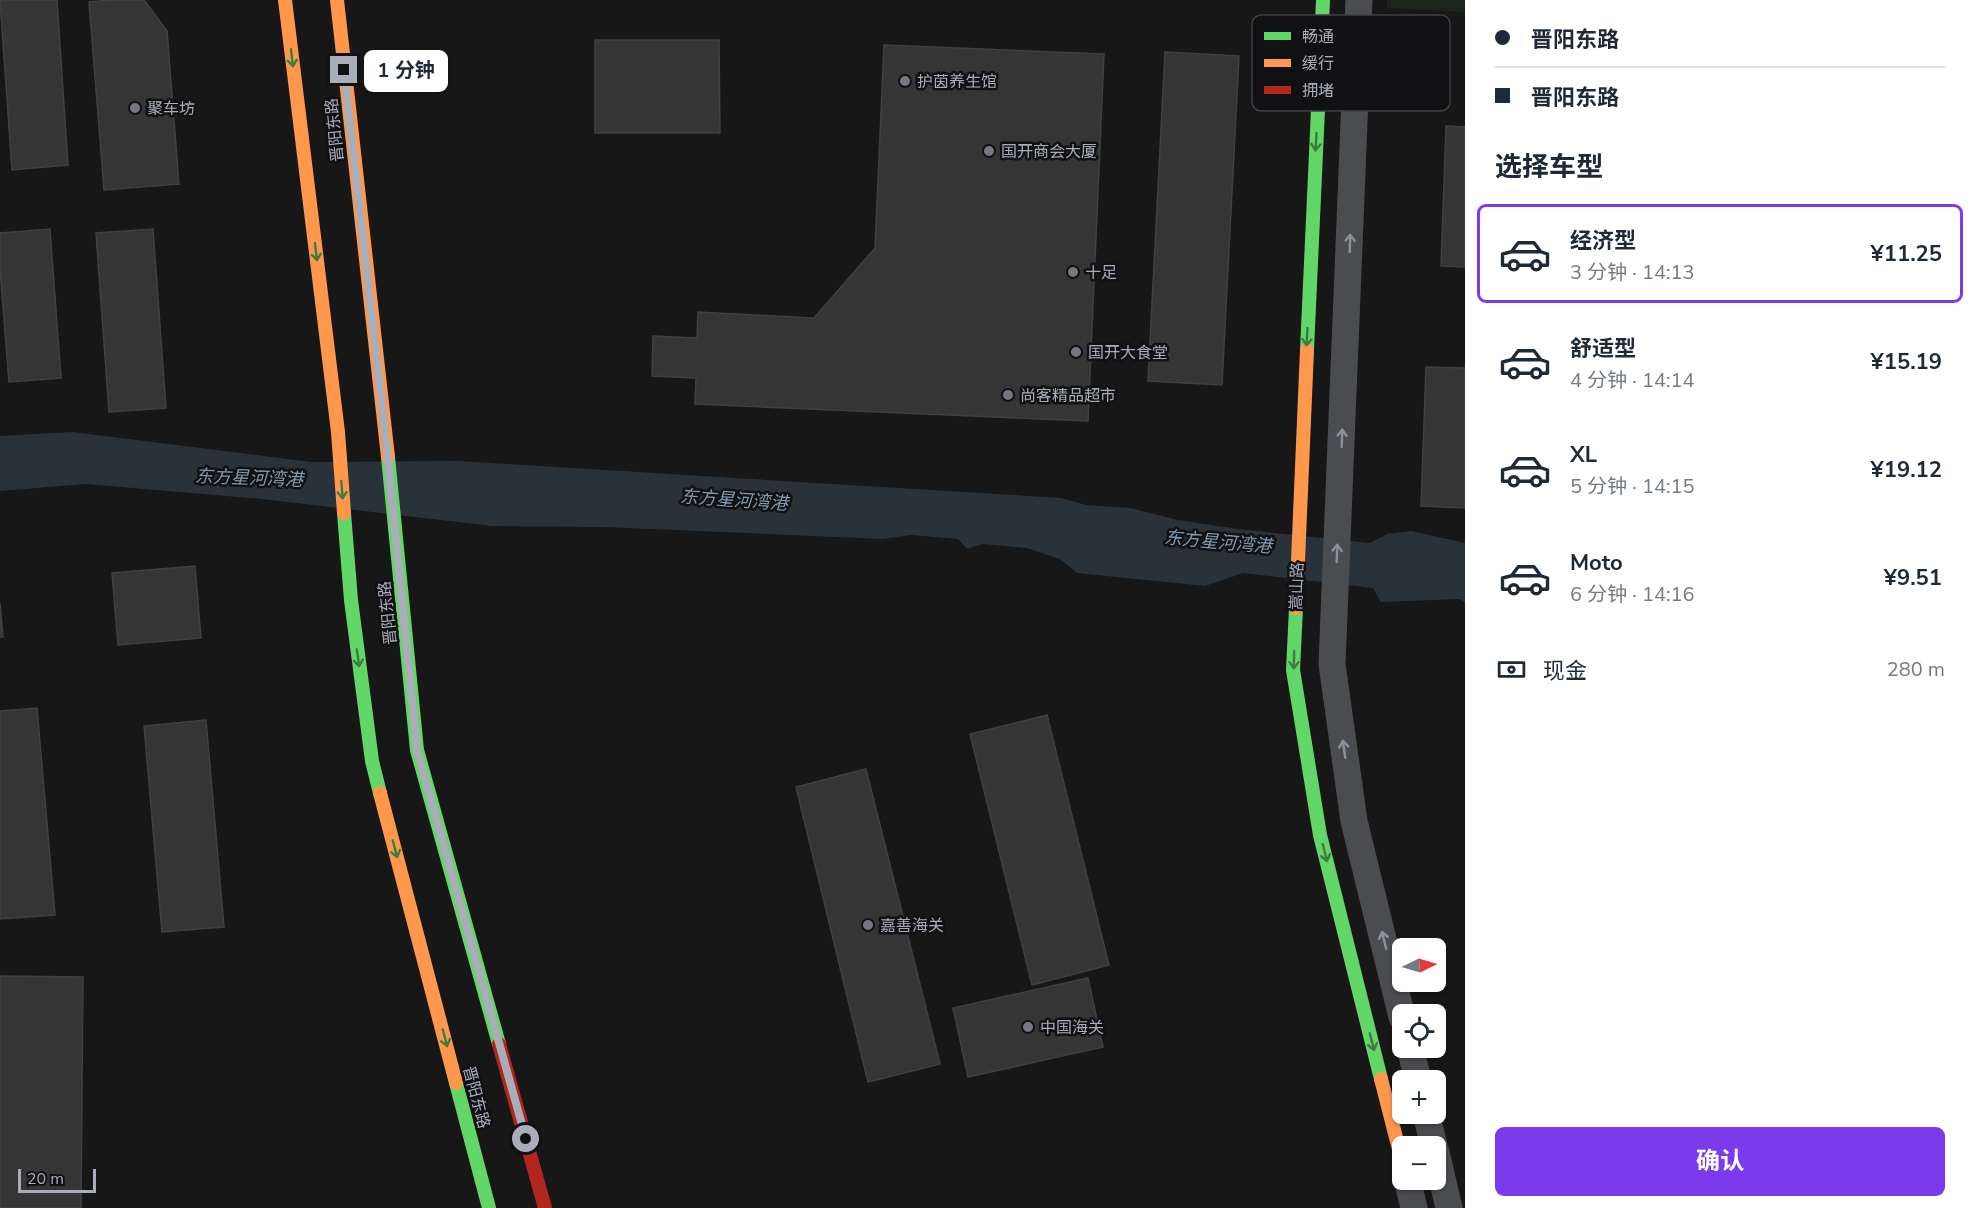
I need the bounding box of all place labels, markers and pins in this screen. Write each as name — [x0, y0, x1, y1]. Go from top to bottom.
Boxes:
place label: 护茵养生馆 — [917, 71, 997, 93]
marker: 护茵养生馆 — [898, 74, 912, 88]
place label: 聚车坊 — [147, 98, 195, 120]
marker: 聚车坊 — [128, 101, 142, 115]
place label: 国开商会大厦 — [1001, 141, 1097, 163]
marker: 国开商会大厦 — [982, 144, 996, 158]
place label: 十足 — [1085, 262, 1117, 284]
marker: 十足 — [1066, 265, 1080, 279]
place label: 国开大食堂 — [1088, 342, 1168, 364]
marker: 国开大食堂 — [1069, 345, 1083, 359]
place label: 尚客精品超市 — [1020, 385, 1116, 407]
marker: 尚客精品超市 — [1001, 388, 1015, 402]
place label: 嘉善海关 — [880, 915, 944, 937]
marker: 嘉善海关 — [861, 918, 875, 932]
place label: 中国海关 — [1040, 1017, 1104, 1039]
marker: 中国海关 — [1021, 1020, 1035, 1034]

